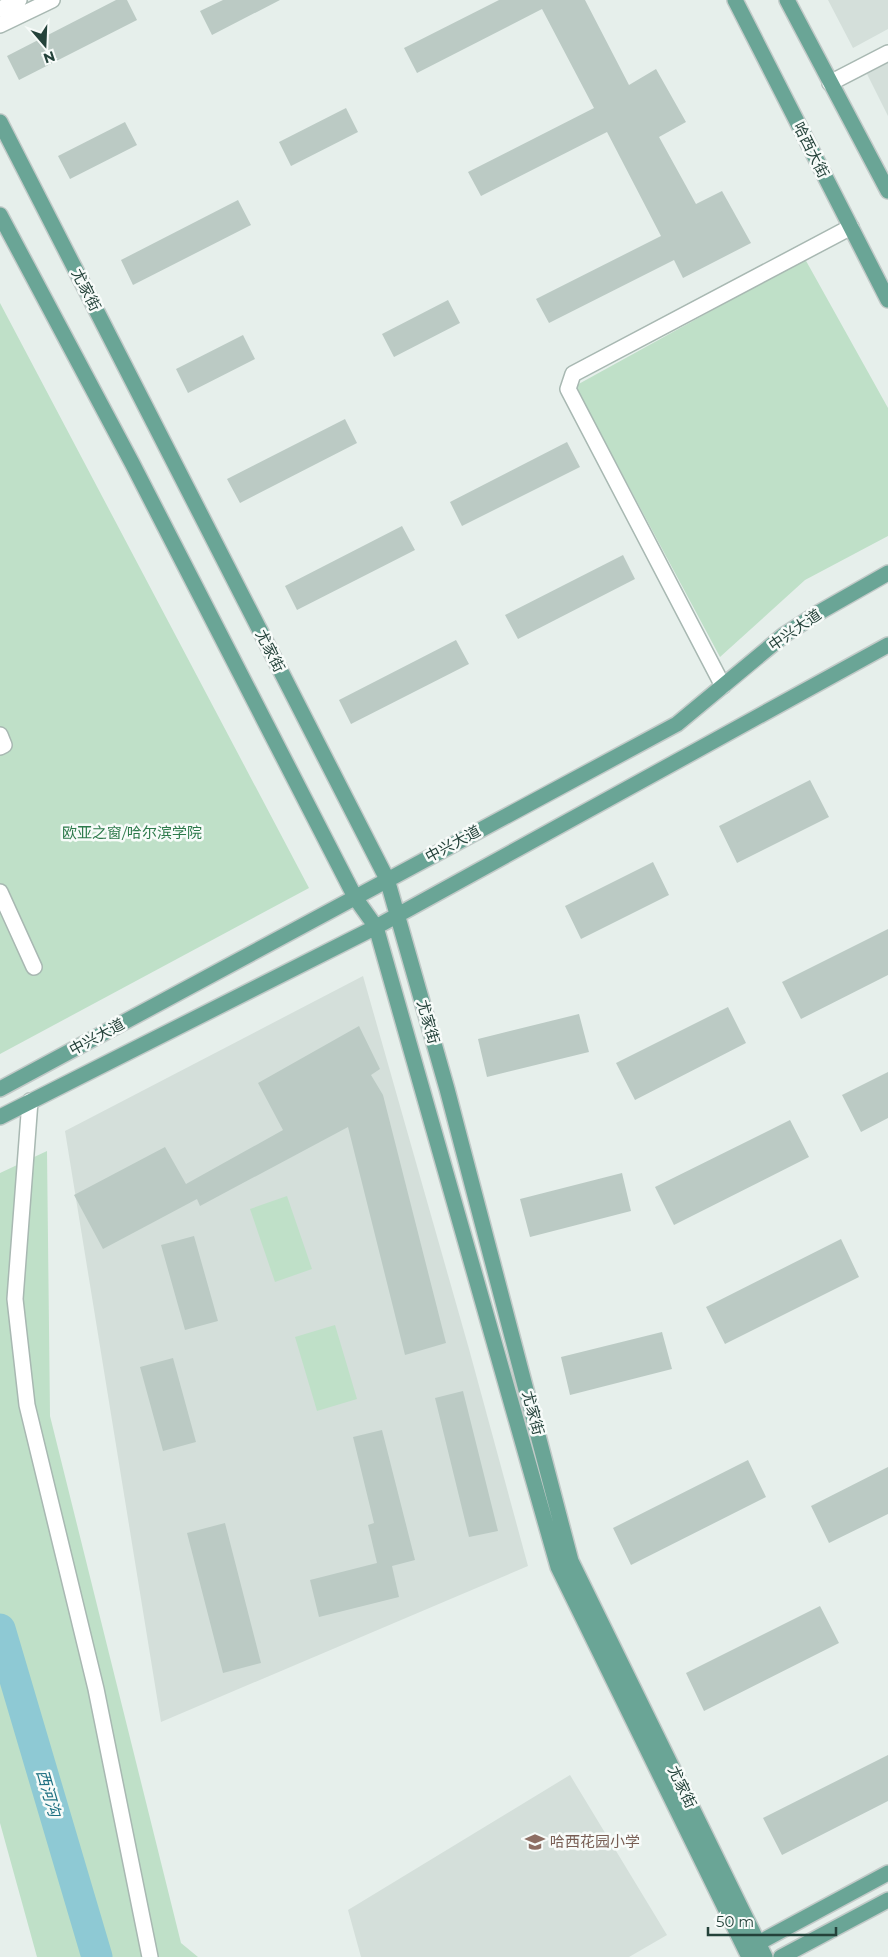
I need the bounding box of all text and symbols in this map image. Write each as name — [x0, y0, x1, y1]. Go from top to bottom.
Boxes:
north arrow — [20, 20, 70, 70]
text: N — [41, 47, 58, 68]
street label: 哈西大街 — [789, 119, 834, 181]
street label: 尤家街 — [68, 265, 105, 314]
street label: 中兴大道 — [765, 605, 825, 655]
street label: 尤家街 — [252, 626, 289, 675]
street label: 中兴大道 — [422, 821, 484, 866]
park label: 欧亚之窗/哈尔滨学院 — [62, 823, 202, 842]
street label: 尤家街 — [413, 998, 444, 1046]
street label: 中兴大道 — [66, 1014, 128, 1059]
street label: 尤家街 — [518, 1389, 548, 1437]
street label: 尤家街 — [664, 1762, 701, 1811]
water label: 西河沟 — [33, 1767, 65, 1821]
school or university icon: 哈西花园小学 — [524, 1831, 546, 1853]
place label: 哈西花园小学 — [550, 1832, 640, 1851]
scale bar — [708, 1904, 836, 1936]
text: 50 m — [716, 1912, 754, 1931]

